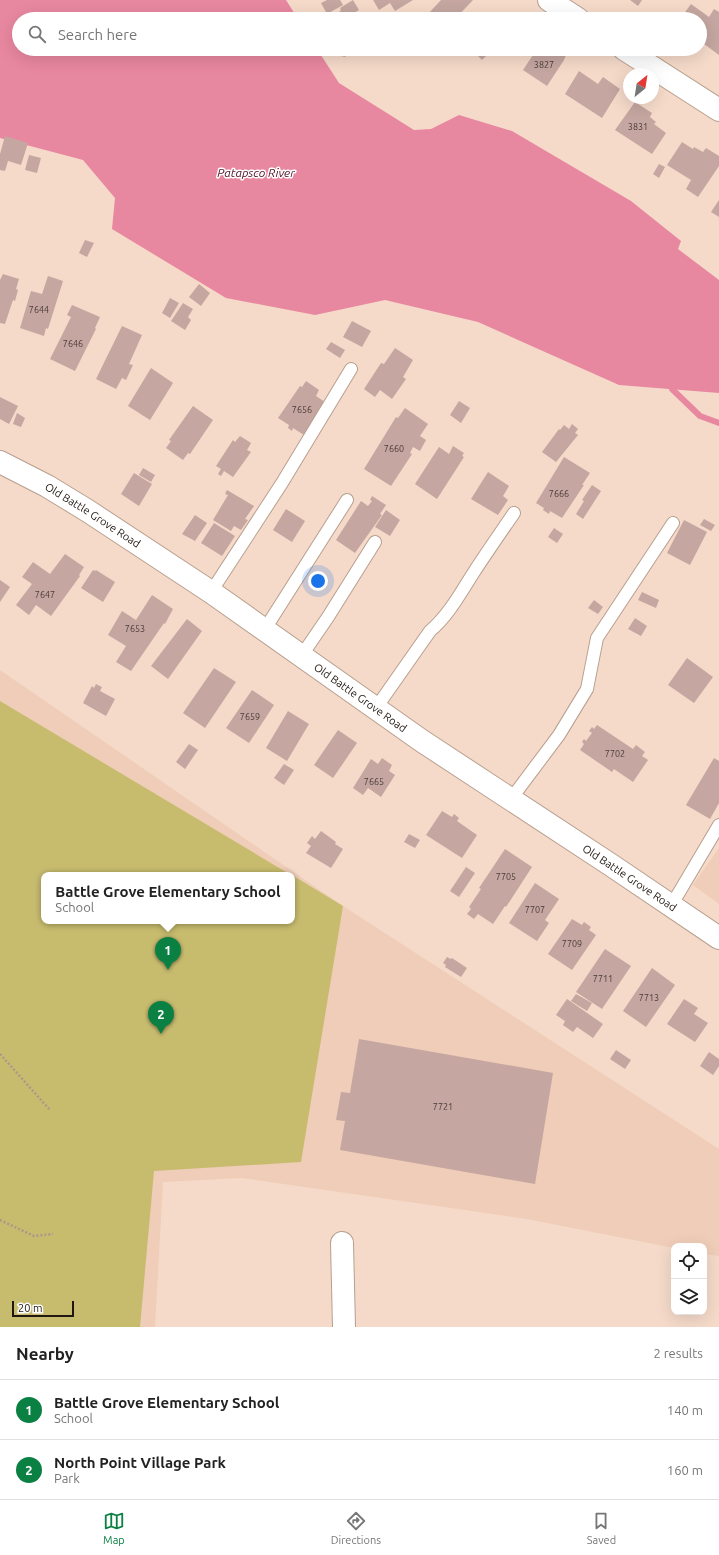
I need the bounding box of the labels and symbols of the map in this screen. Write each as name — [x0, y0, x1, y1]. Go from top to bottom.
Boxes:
house number: 3827 — [534, 60, 554, 70]
north arrow — [623, 68, 659, 104]
house number: 3831 — [628, 122, 648, 132]
water label: Patapsco River — [217, 166, 295, 179]
house number: 7644 — [29, 305, 49, 315]
house number: 7646 — [63, 339, 83, 349]
house number: 7656 — [292, 405, 312, 415]
house number: 7660 — [384, 444, 404, 454]
street label: Old Battle Grove Road — [43, 480, 143, 550]
house number: 7666 — [549, 489, 569, 499]
your location — [308, 571, 328, 591]
house number: 7647 — [35, 590, 55, 600]
house number: 7653 — [125, 624, 145, 634]
street label: Old Battle Grove Road — [312, 661, 409, 734]
house number: 7659 — [240, 712, 260, 722]
house number: 7702 — [605, 749, 625, 759]
house number: 7665 — [364, 777, 384, 787]
street label: Old Battle Grove Road — [580, 842, 679, 914]
house number: 7705 — [496, 872, 516, 882]
house number: 7707 — [525, 905, 545, 915]
pin: 1 — [155, 937, 181, 970]
house number: 7709 — [562, 939, 582, 949]
house number: 7711 — [593, 974, 613, 984]
house number: 7713 — [639, 993, 659, 1003]
pin: 2 — [148, 1001, 174, 1034]
house number: 7721 — [433, 1102, 453, 1112]
scale bar — [12, 1299, 74, 1318]

